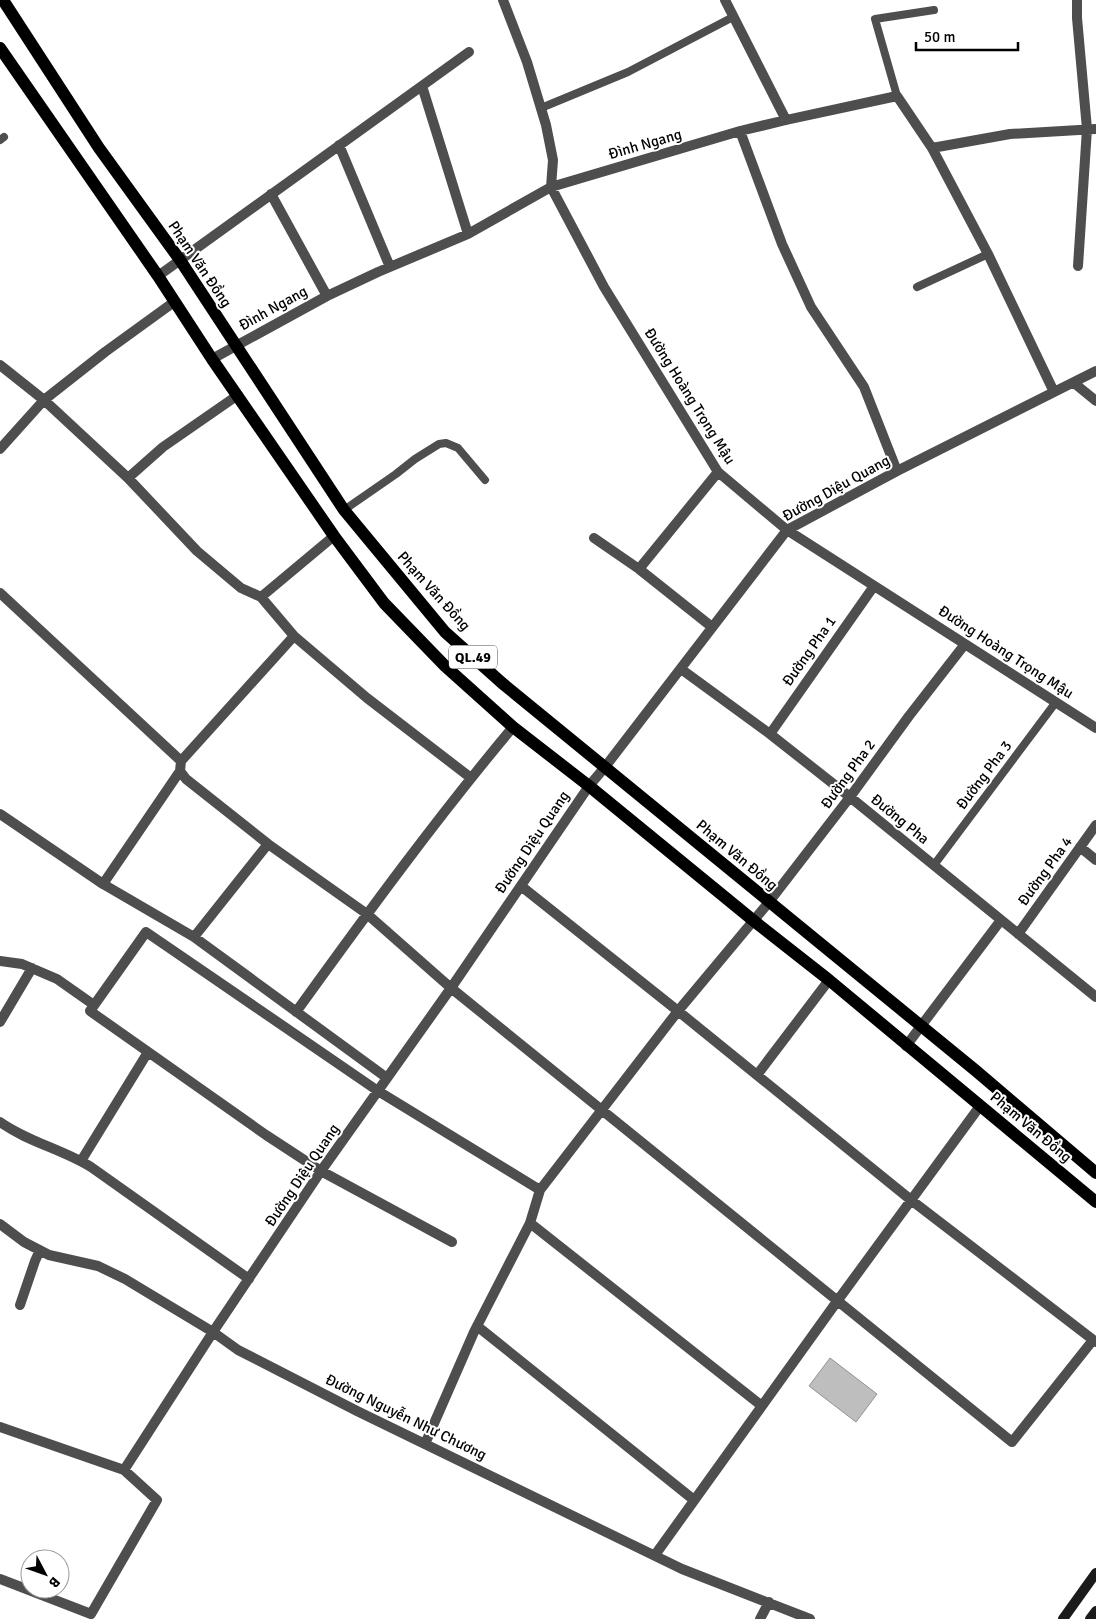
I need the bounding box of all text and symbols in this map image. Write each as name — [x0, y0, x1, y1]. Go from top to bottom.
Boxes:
scale bar — [916, 20, 1018, 52]
text: 50 m — [924, 28, 955, 46]
street label: Đình Ngang — [606, 125, 684, 163]
street label: Phạm Văn Đồng — [164, 217, 236, 311]
street label: Đình Ngang — [236, 282, 310, 334]
street label: Đường Hoàng Trọng Mậu — [641, 324, 739, 468]
street label: Đường Diệu Quang — [779, 451, 893, 525]
street label: Phạm Văn Đồng — [394, 548, 474, 634]
street label: Đường Hoàng Trọng Mậu — [935, 602, 1077, 702]
street label: Đường Pha 1 — [778, 613, 840, 689]
road number: QL.49 — [449, 646, 497, 669]
street label: Đường Pha 2 — [817, 736, 879, 812]
street label: Đường Pha 3 — [952, 737, 1016, 813]
street label: Đường Diệu Quang — [491, 787, 573, 897]
street label: Đường Pha — [867, 790, 933, 848]
street label: Phạm Văn Đồng — [693, 816, 781, 894]
street label: Đường Pha 4 — [1014, 833, 1076, 909]
street label: Phạm Văn Đồng — [987, 1088, 1075, 1166]
street label: Đường Diệu Quang — [261, 1120, 343, 1230]
street label: Đường Nguyễn Như Chương — [322, 1369, 490, 1464]
north arrow — [20, 1549, 70, 1599]
text: B — [45, 1573, 64, 1591]

